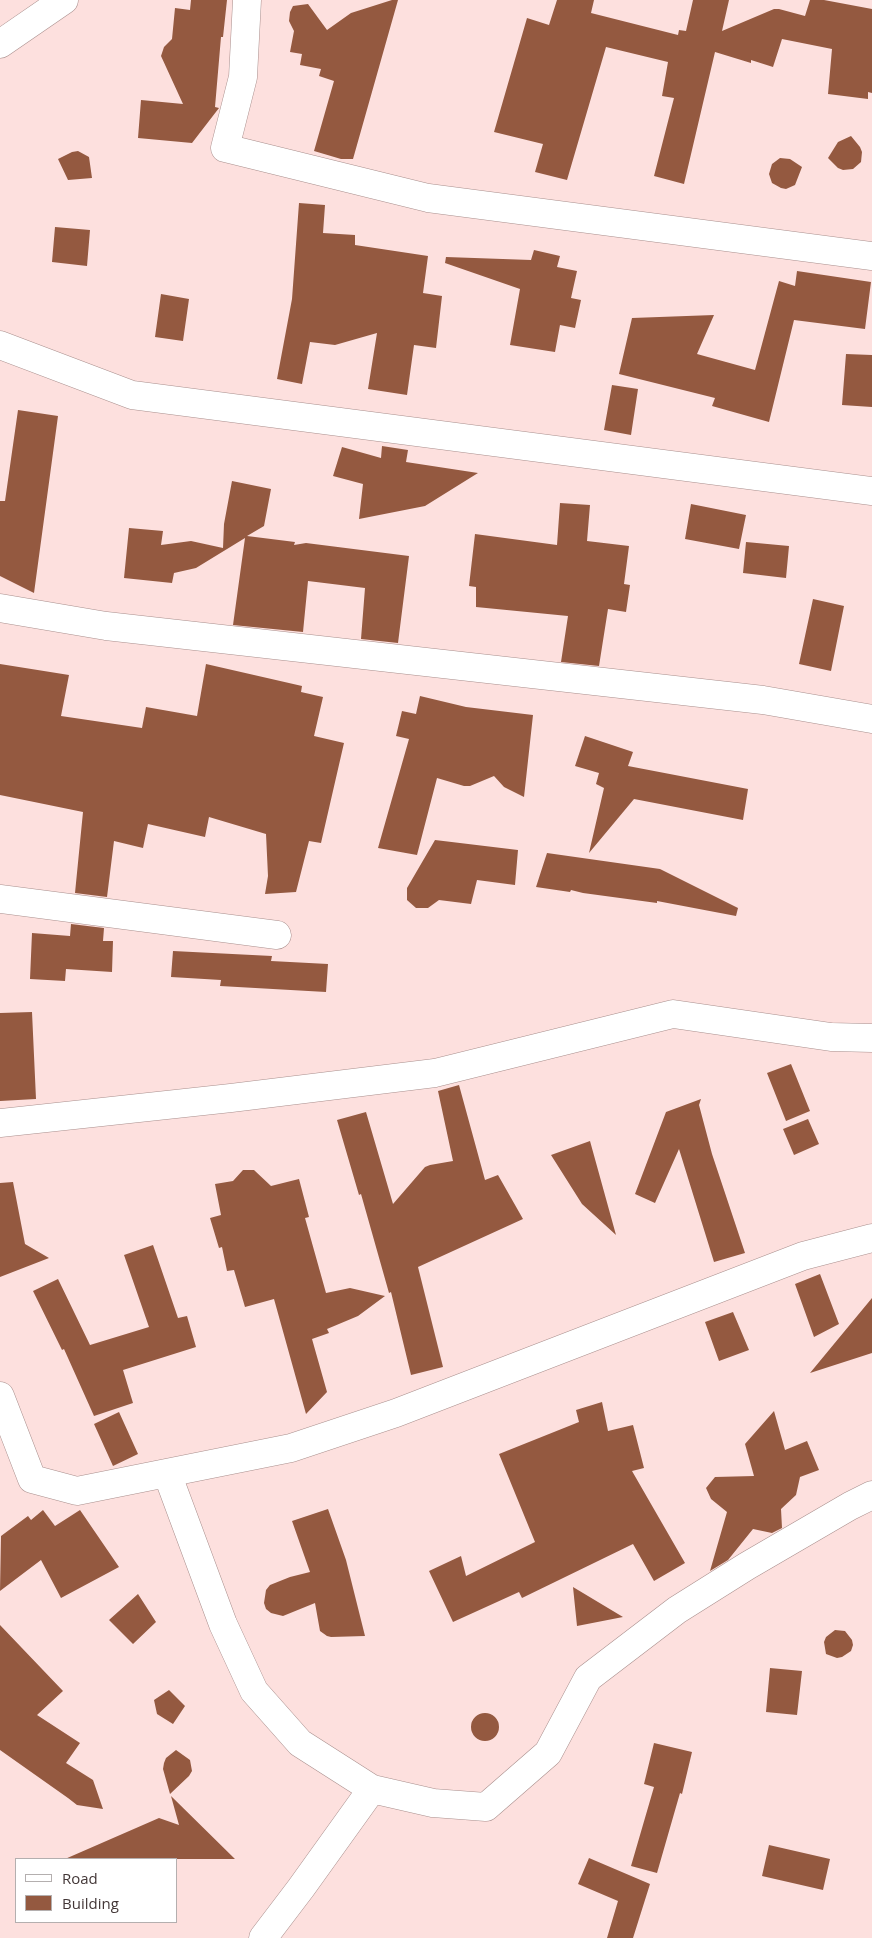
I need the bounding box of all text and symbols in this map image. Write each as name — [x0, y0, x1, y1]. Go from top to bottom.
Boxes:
legend — [15, 1858, 178, 1923]
text: Road — [62, 1868, 98, 1888]
text: Building — [62, 1893, 119, 1913]

